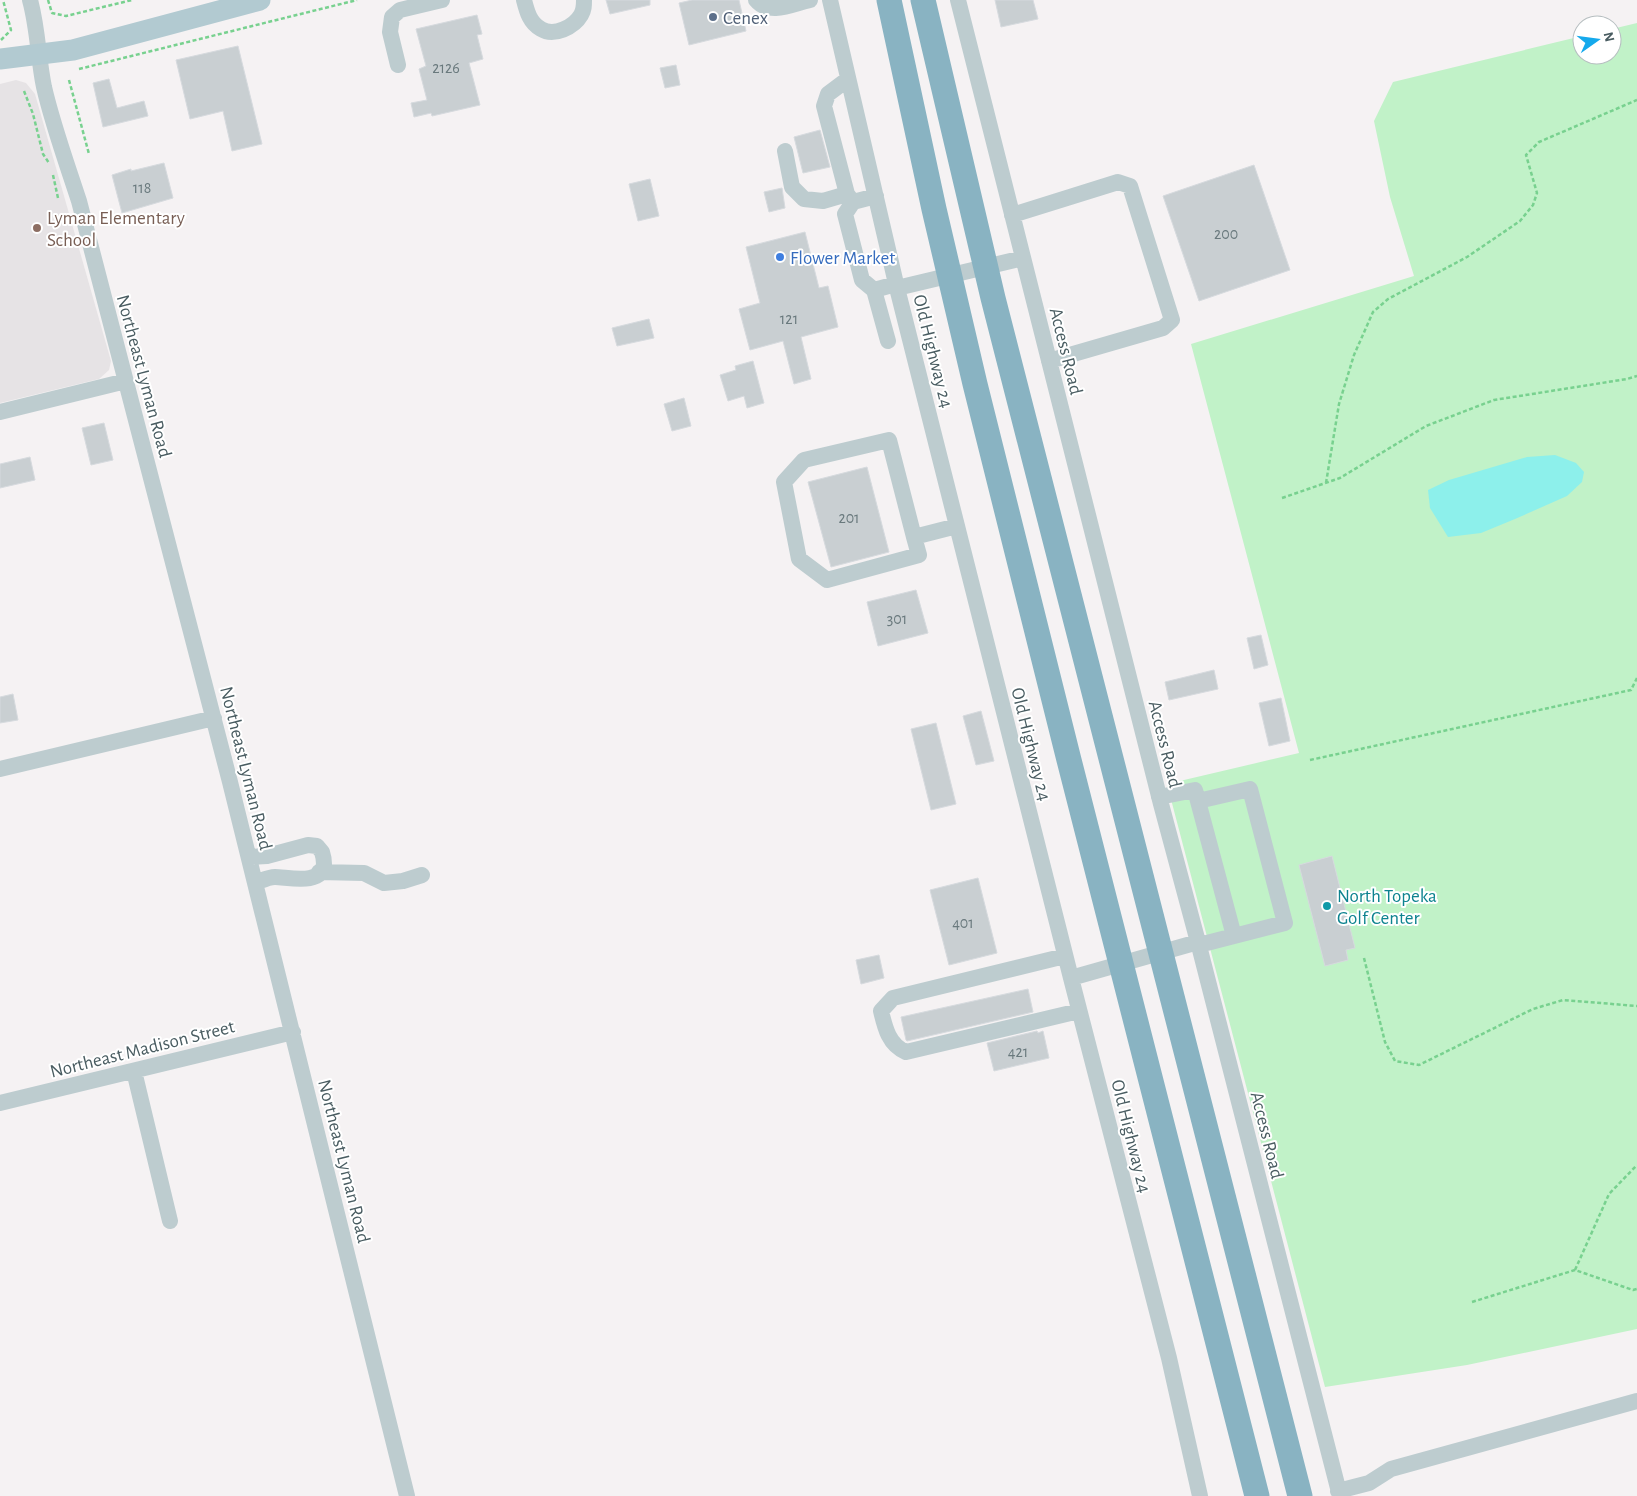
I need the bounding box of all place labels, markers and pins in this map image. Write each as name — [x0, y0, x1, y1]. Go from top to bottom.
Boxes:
place label: Cenex — [723, 9, 768, 28]
marker: Cenex — [707, 11, 719, 23]
place label: Lyman Elementary School — [47, 209, 185, 250]
marker: Lyman Elementary School — [31, 222, 43, 234]
place label: Flower Market — [790, 249, 895, 268]
marker: Flower Market — [774, 251, 786, 263]
place label: North Topeka Golf Center — [1337, 887, 1437, 928]
marker: North Topeka Golf Center — [1321, 900, 1333, 912]

